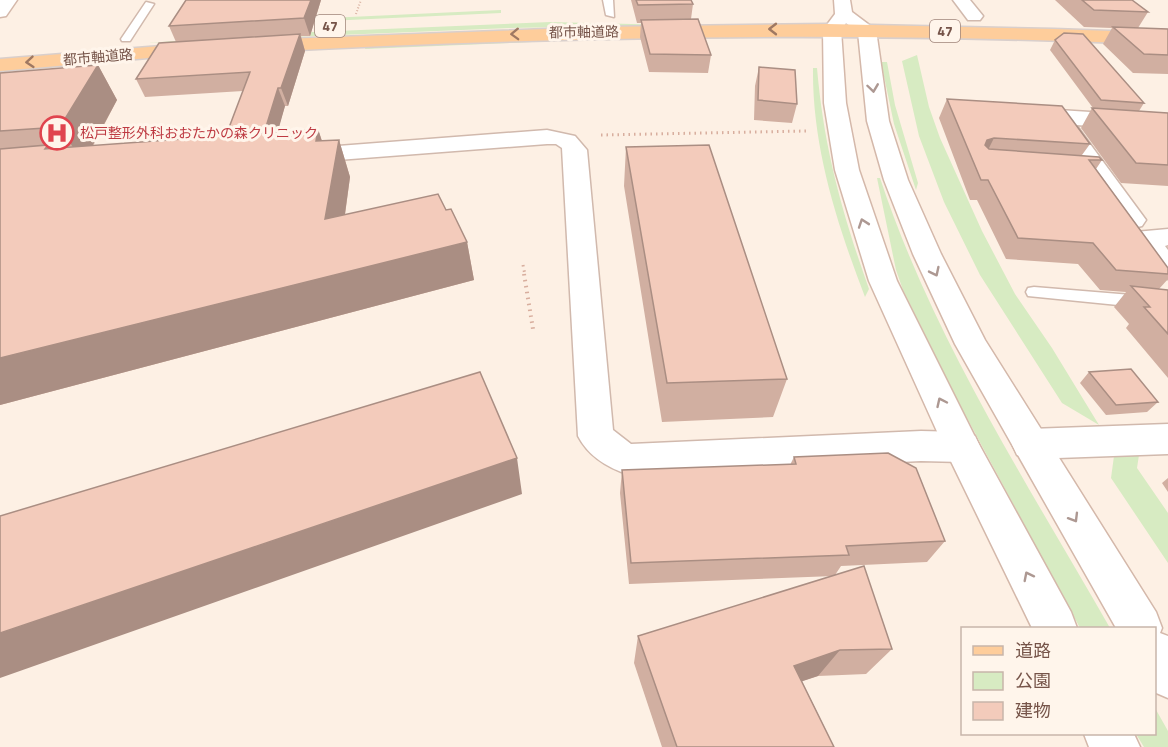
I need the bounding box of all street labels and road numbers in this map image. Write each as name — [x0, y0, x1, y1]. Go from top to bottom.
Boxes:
road number: 47 — [315, 15, 345, 37]
street label: 都市軸道路 — [549, 20, 619, 43]
road number: 47 — [930, 20, 960, 42]
street label: 都市軸道路 — [62, 43, 134, 70]

